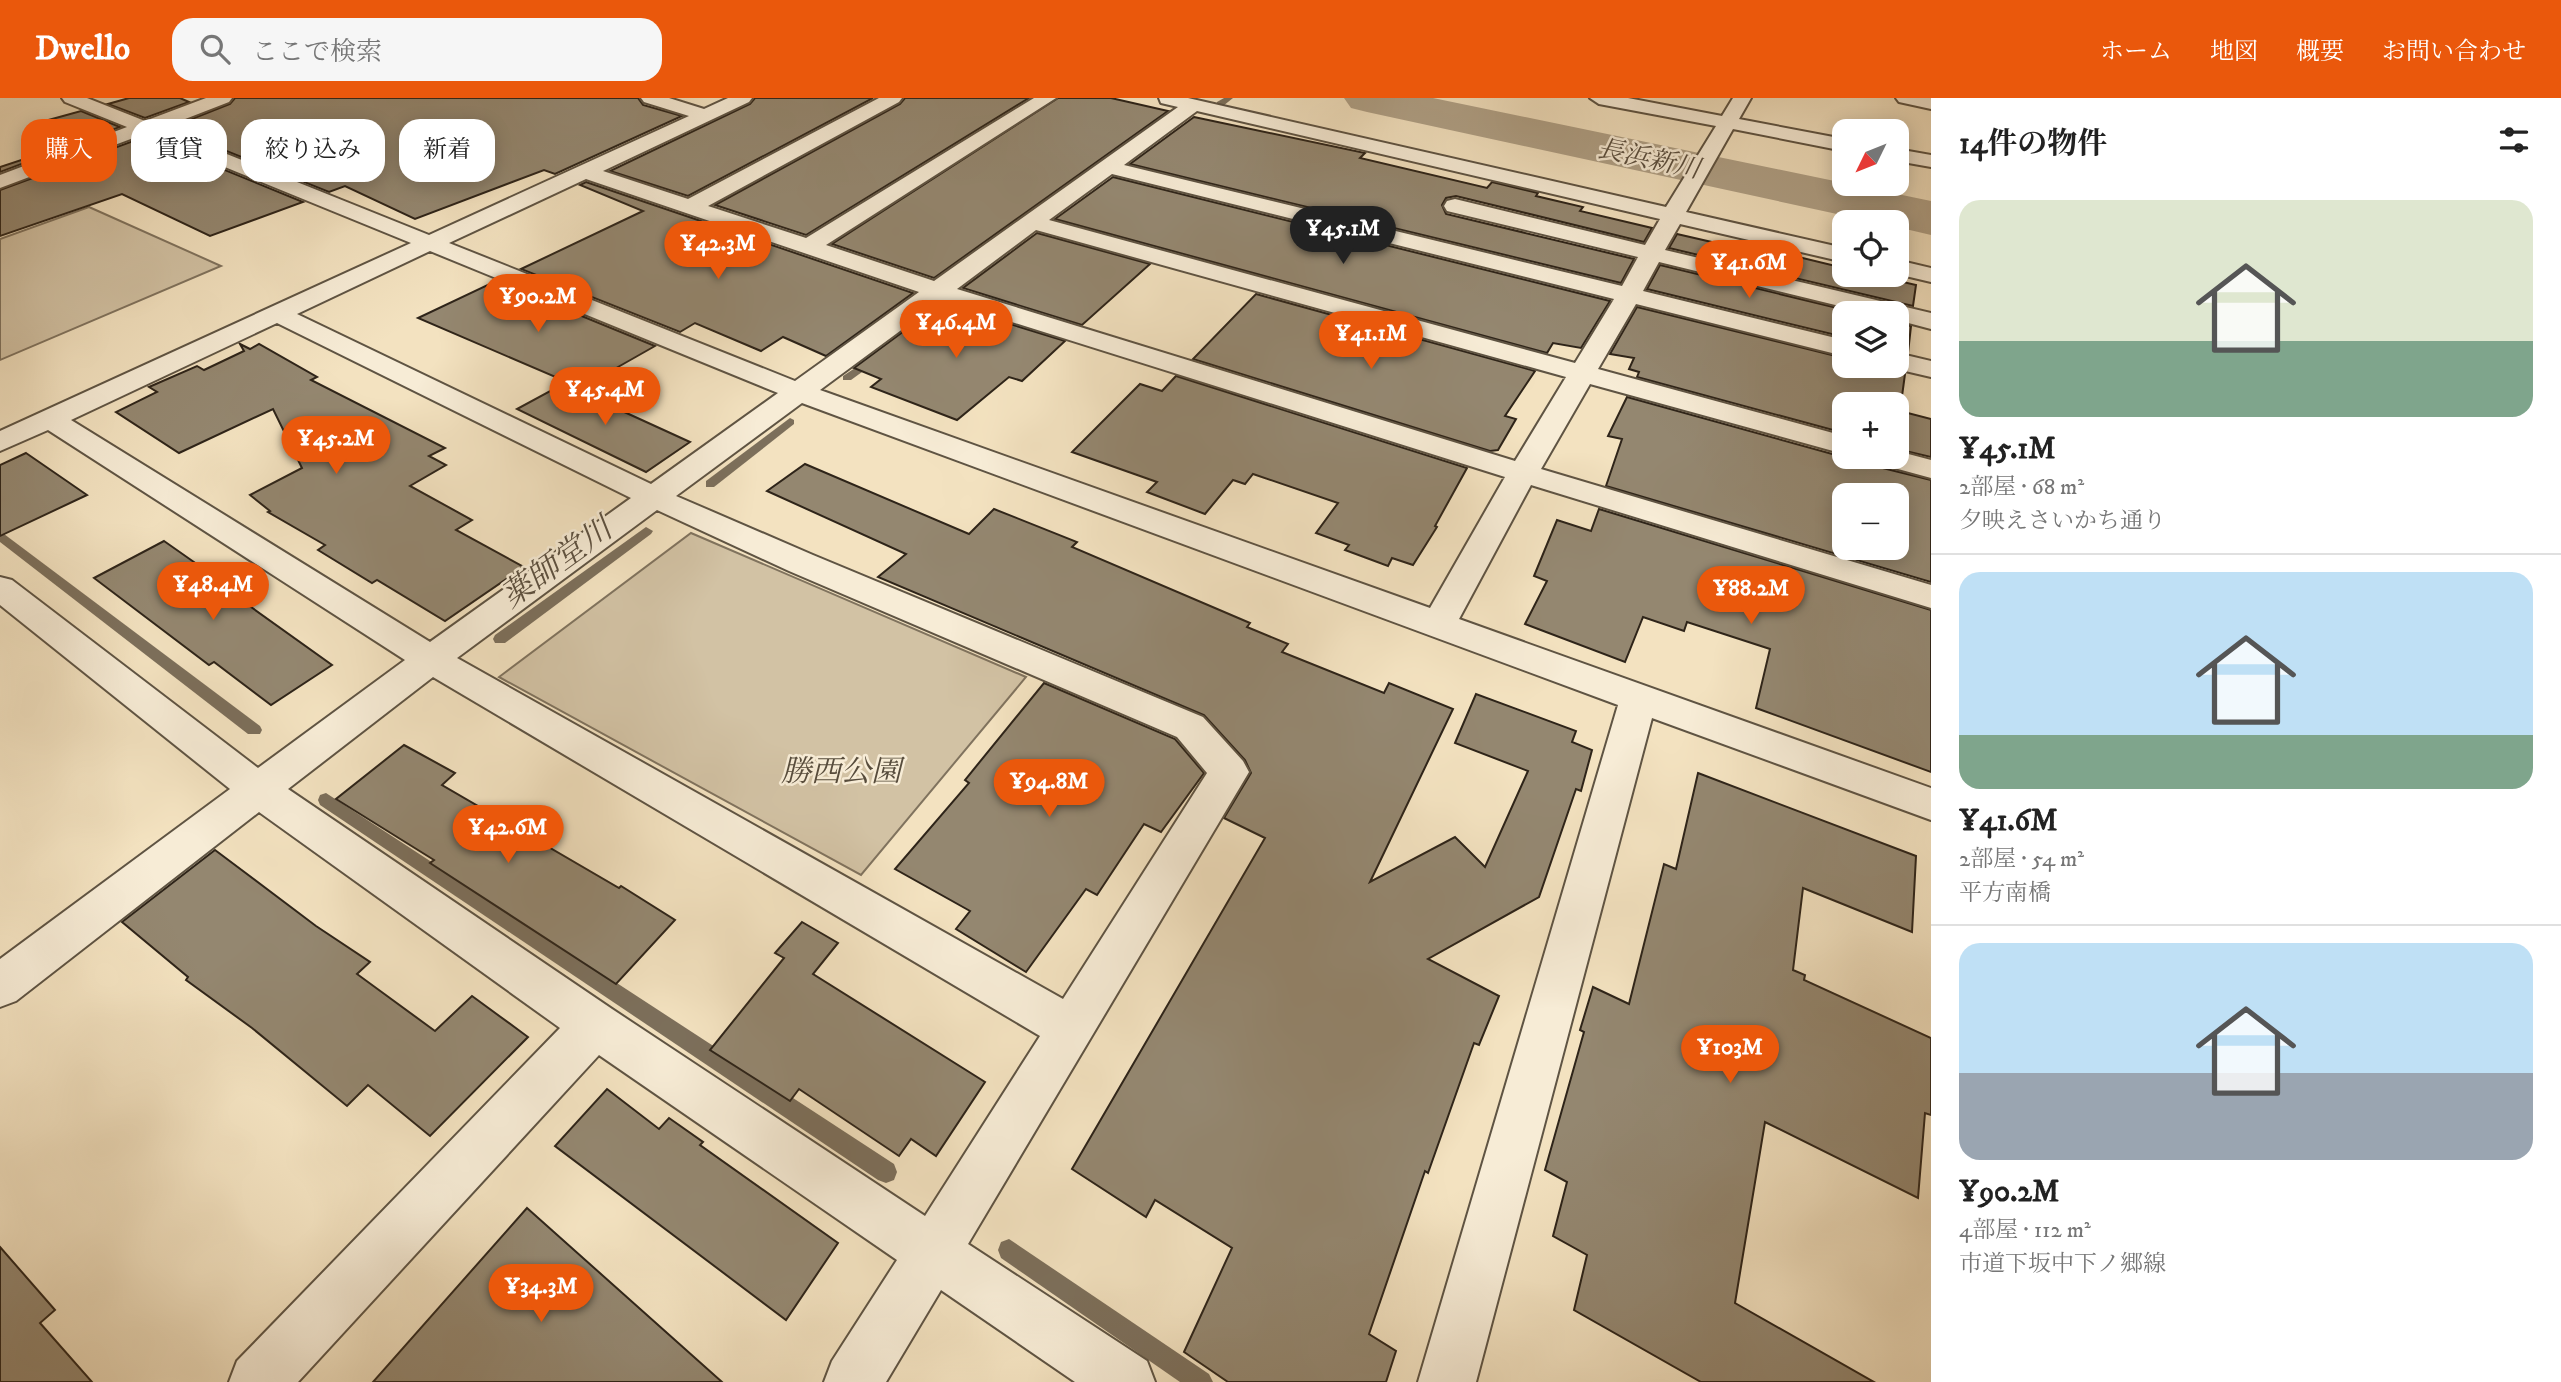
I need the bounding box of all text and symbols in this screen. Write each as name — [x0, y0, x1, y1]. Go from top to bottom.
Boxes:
search box — [172, 18, 662, 81]
text: Dwello — [35, 29, 130, 70]
icon: search — [196, 30, 234, 68]
text: ここで検索 — [252, 36, 382, 69]
text: ホーム — [2100, 37, 2172, 67]
text: 地図 — [2210, 37, 2258, 67]
text: 概要 — [2296, 37, 2344, 67]
text: お問い合わせ — [2382, 37, 2526, 67]
chip: 購入 — [21, 119, 117, 182]
chip: 賃貸 — [131, 119, 227, 182]
chip: 絞り込み — [241, 119, 385, 182]
chip: 新着 — [399, 119, 495, 182]
north arrow — [1832, 119, 1909, 196]
map controls — [1832, 119, 1909, 560]
icon: filters — [2495, 121, 2533, 159]
text: 14件の物件 — [1959, 126, 2107, 163]
water label: 長浜新川 — [1594, 133, 1706, 187]
pin: ¥45.1M — [1286, 206, 1400, 266]
button: locate — [1832, 210, 1909, 287]
text: ¥45.1M — [1306, 214, 1380, 243]
pin: ¥42.3M — [661, 222, 775, 281]
text: ¥42.3M — [680, 229, 756, 258]
pin: ¥41.6M — [1692, 240, 1806, 300]
icon: home — [2183, 245, 2309, 371]
text: ¥41.6M — [1711, 248, 1787, 277]
pin: ¥90.2M — [481, 274, 595, 334]
text: ¥90.2M — [499, 282, 577, 311]
pin: ¥46.4M — [899, 300, 1013, 360]
button: layers — [1832, 301, 1909, 378]
text: ¥46.4M — [916, 308, 996, 337]
pin: ¥41.1M — [1314, 312, 1428, 371]
text: ¥41.1M — [1335, 319, 1407, 348]
pin: ¥45.4M — [548, 368, 662, 427]
text: ¥45.4M — [565, 375, 645, 404]
button: + — [1832, 392, 1909, 469]
pin: ¥45.2M — [279, 416, 393, 476]
text: ¥45.2M — [297, 424, 375, 453]
text: ¥45.1M — [1959, 431, 2056, 468]
text: 2部屋 · 68 m² — [1959, 473, 2084, 502]
button: − — [1832, 483, 1909, 560]
text: 夕映えさいかち通り — [1959, 507, 2166, 536]
water label: 薬師堂川 — [494, 508, 623, 617]
pin: ¥48.4M — [156, 562, 270, 622]
pin: ¥88.2M — [1694, 566, 1808, 626]
text: ¥48.4M — [173, 570, 253, 599]
text: ¥88.2M — [1713, 574, 1789, 603]
icon: home — [2183, 617, 2309, 743]
park label: 勝西公園 — [781, 754, 906, 791]
pin: ¥94.8M — [992, 760, 1106, 819]
text: ¥94.8M — [1010, 767, 1088, 796]
text: ¥41.6M — [1959, 803, 2058, 840]
pin: ¥42.6M — [451, 806, 565, 865]
text: ¥42.6M — [469, 813, 547, 842]
text: 2部屋 · 54 m² — [1959, 845, 2084, 874]
text: 平方南橋 — [1959, 879, 2051, 908]
icon: home — [2183, 988, 2309, 1114]
pin: ¥103M — [1681, 1026, 1779, 1085]
text: ¥103M — [1697, 1033, 1763, 1062]
text: ¥90.2M — [1959, 1174, 2060, 1211]
text: 4部屋 · 112 m² — [1959, 1216, 2091, 1245]
text: 市道下坂中下ノ郷線 — [1959, 1250, 2166, 1279]
pin: ¥34.3M — [484, 1264, 598, 1324]
text: ¥34.3M — [505, 1272, 577, 1301]

